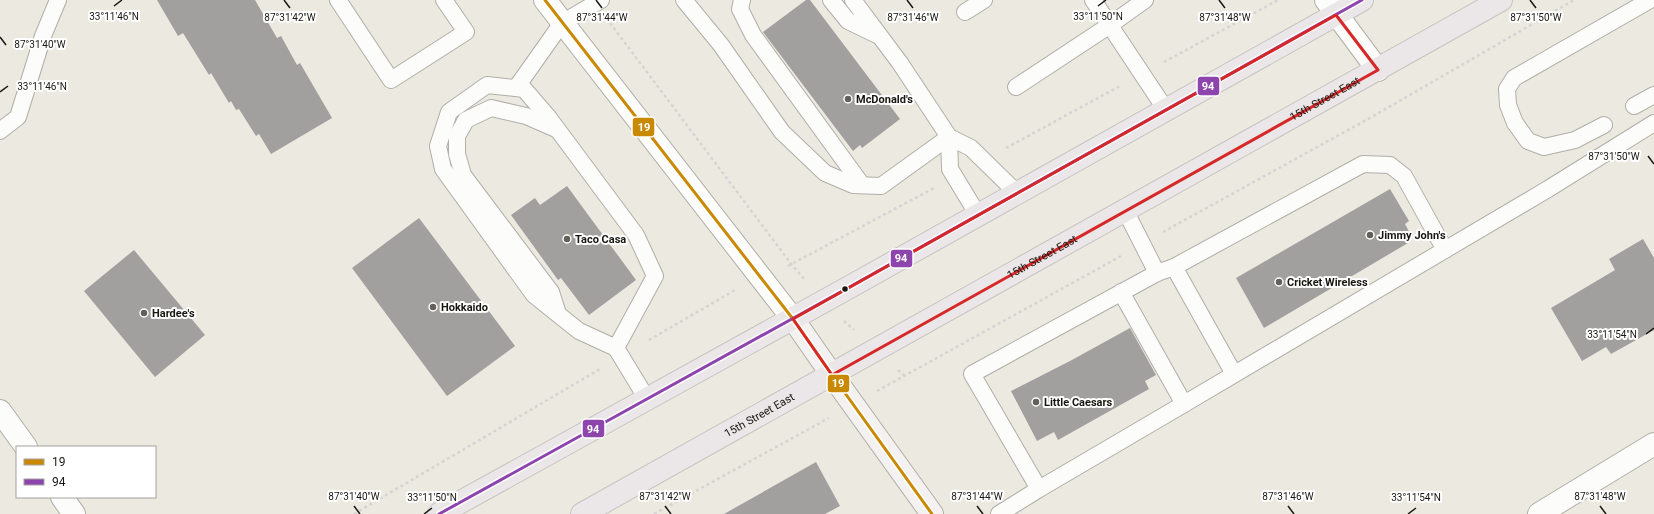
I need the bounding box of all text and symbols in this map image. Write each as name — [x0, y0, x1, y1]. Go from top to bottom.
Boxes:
text: 33°11'46"N — [89, 11, 139, 22]
text: 33°11'50"N — [1073, 11, 1123, 22]
text: 87°31'42"W — [264, 12, 316, 23]
text: 87°31'44"W — [576, 12, 628, 23]
text: 87°31'46"W — [887, 12, 939, 23]
text: 87°31'48"W — [1199, 12, 1251, 23]
text: 87°31'50"W — [1510, 12, 1562, 23]
text: 87°31'40"W — [14, 39, 66, 50]
street label: 15th Street East — [1287, 74, 1362, 123]
line badge: 94 — [1197, 76, 1220, 96]
text: 94 — [1202, 80, 1215, 93]
text: 33°11'46"N — [17, 81, 67, 92]
place label: McDonald's — [856, 93, 913, 106]
marker: McDonald's — [843, 94, 853, 104]
line badge: 19 — [632, 117, 655, 137]
text: 19 — [638, 121, 650, 134]
text: 87°31'50"W — [1588, 151, 1640, 162]
place label: Jimmy John's — [1378, 229, 1446, 242]
marker: Jimmy John's — [1365, 230, 1375, 240]
street label: 15th Street East — [1005, 232, 1080, 281]
place label: Taco Casa — [575, 233, 626, 246]
marker: Taco Casa — [562, 234, 572, 244]
line badge: 94 — [890, 249, 913, 268]
text: 94 — [895, 252, 908, 265]
place label: Cricket Wireless — [1287, 276, 1368, 289]
marker: Cricket Wireless — [1274, 277, 1284, 287]
unlabelled marker — [840, 284, 850, 294]
place label: Hokkaido — [441, 301, 488, 314]
marker: Hokkaido — [428, 302, 438, 312]
place label: Hardee's — [152, 307, 195, 320]
marker: Hardee's — [139, 308, 149, 318]
text: 33°11'54"N — [1587, 329, 1637, 340]
line badge: 19 — [827, 374, 850, 393]
text: 19 — [832, 377, 844, 390]
street label: 15th Street East — [722, 390, 797, 440]
place label: Little Caesars — [1044, 396, 1112, 409]
marker: Little Caesars — [1031, 397, 1041, 407]
line badge: 94 — [582, 419, 605, 438]
text: 94 — [587, 423, 600, 436]
legend — [16, 446, 156, 498]
text: 19 — [52, 455, 66, 469]
text: 94 — [52, 475, 66, 489]
text: 87°31'40"W — [328, 491, 380, 502]
text: 87°31'42"W — [639, 491, 691, 502]
text: 87°31'44"W — [951, 491, 1003, 502]
text: 87°31'46"W — [1262, 491, 1314, 502]
text: 87°31'48"W — [1574, 491, 1626, 502]
text: 33°11'50"N — [407, 492, 457, 503]
text: 33°11'54"N — [1391, 492, 1441, 503]

